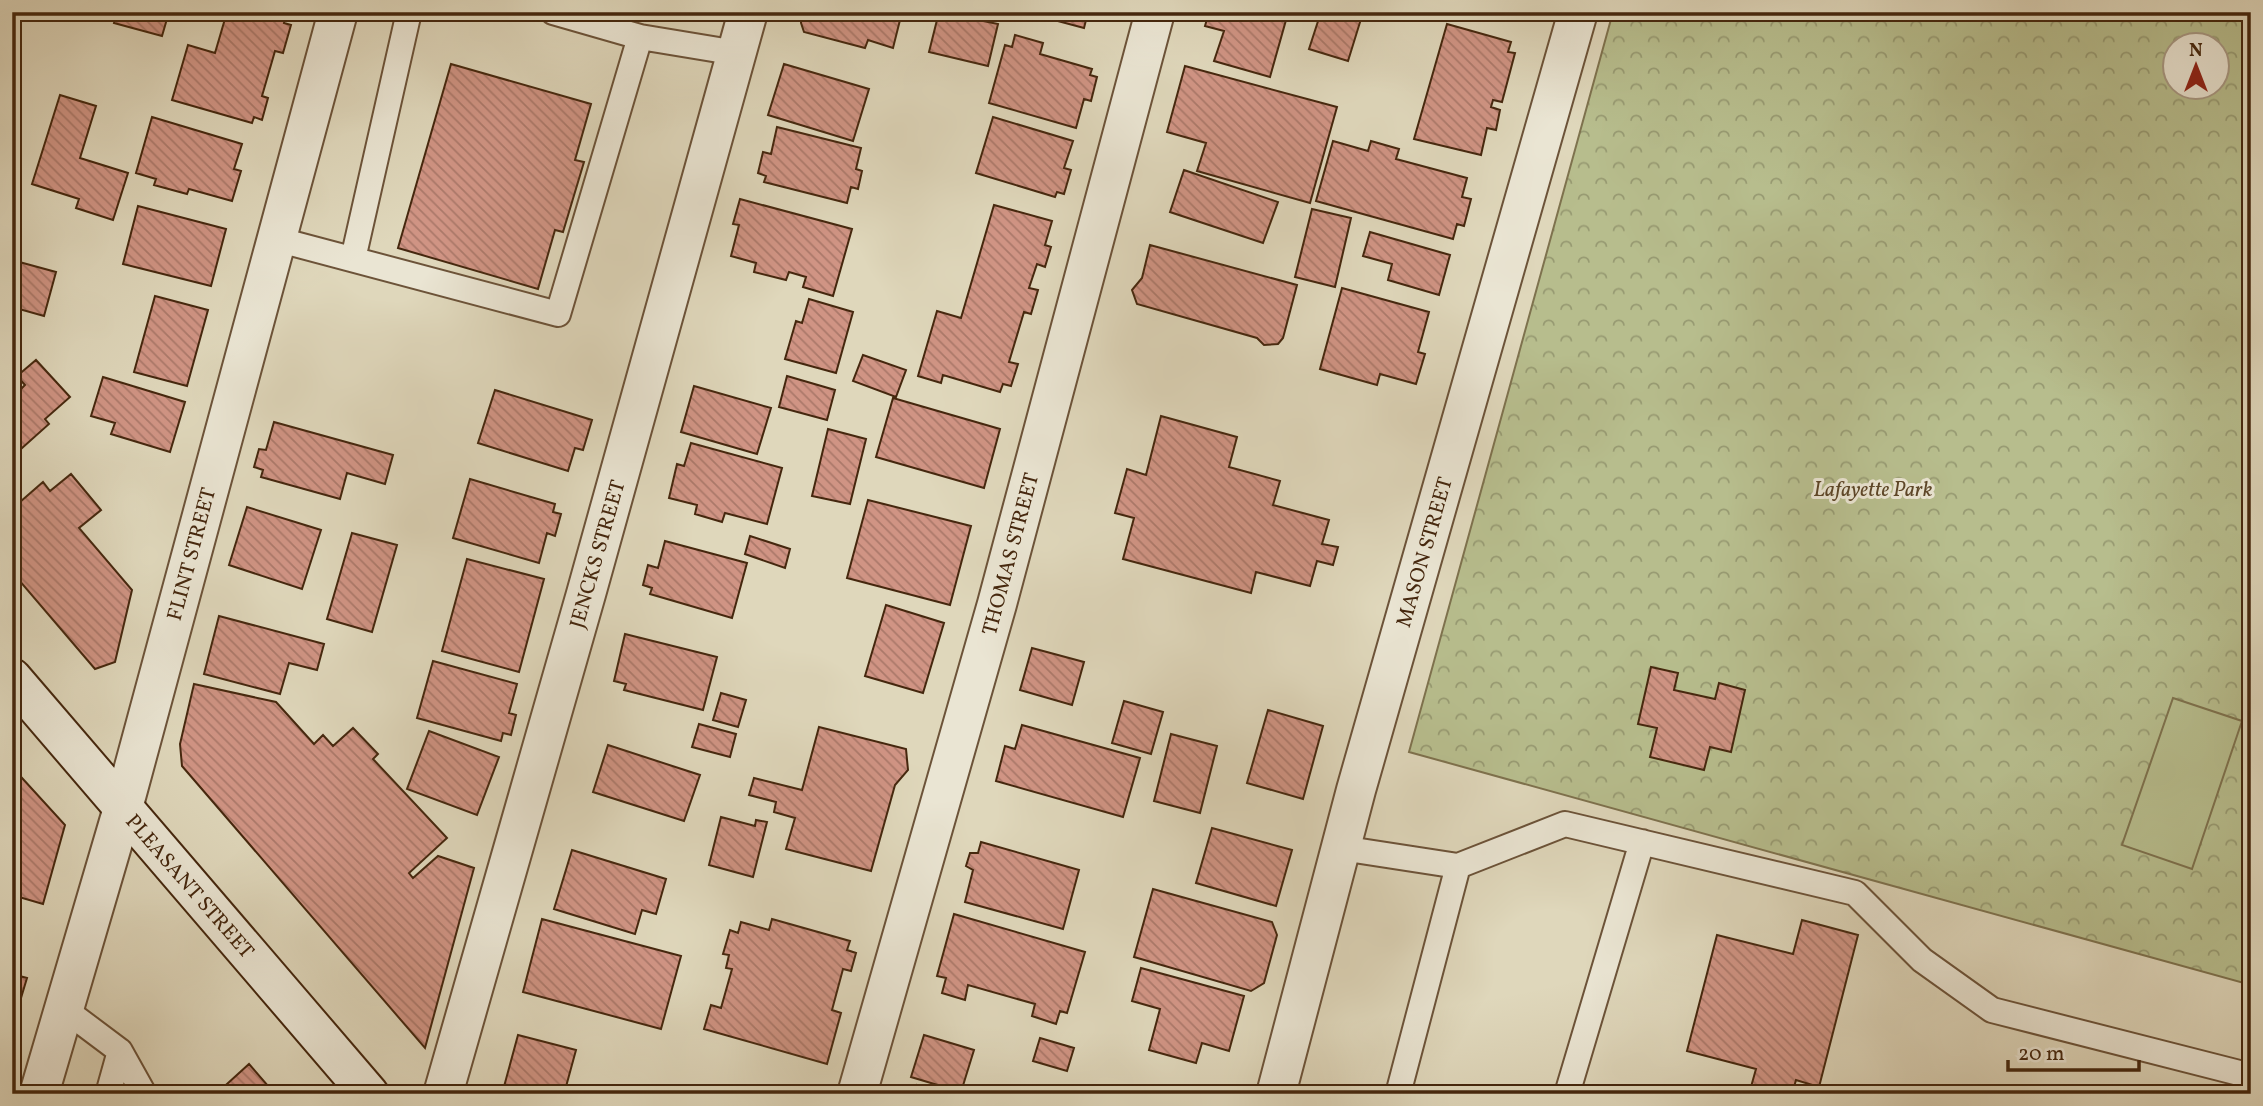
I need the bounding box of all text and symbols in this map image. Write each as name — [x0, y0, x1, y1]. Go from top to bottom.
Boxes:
north arrow — [2162, 32, 2232, 102]
text: N — [2189, 38, 2203, 64]
street label: THOMAS STREET — [976, 470, 1047, 639]
street label: MASON STREET — [1390, 474, 1461, 631]
park label: Lafayette Park — [1814, 476, 1933, 505]
street label: JENCKS STREET — [563, 477, 633, 632]
street label: FLINT STREET — [161, 485, 224, 624]
street label: PLEASANT STREET — [118, 808, 260, 966]
scale bar — [2008, 1029, 2139, 1073]
text: 20 m — [2018, 1040, 2064, 1069]

